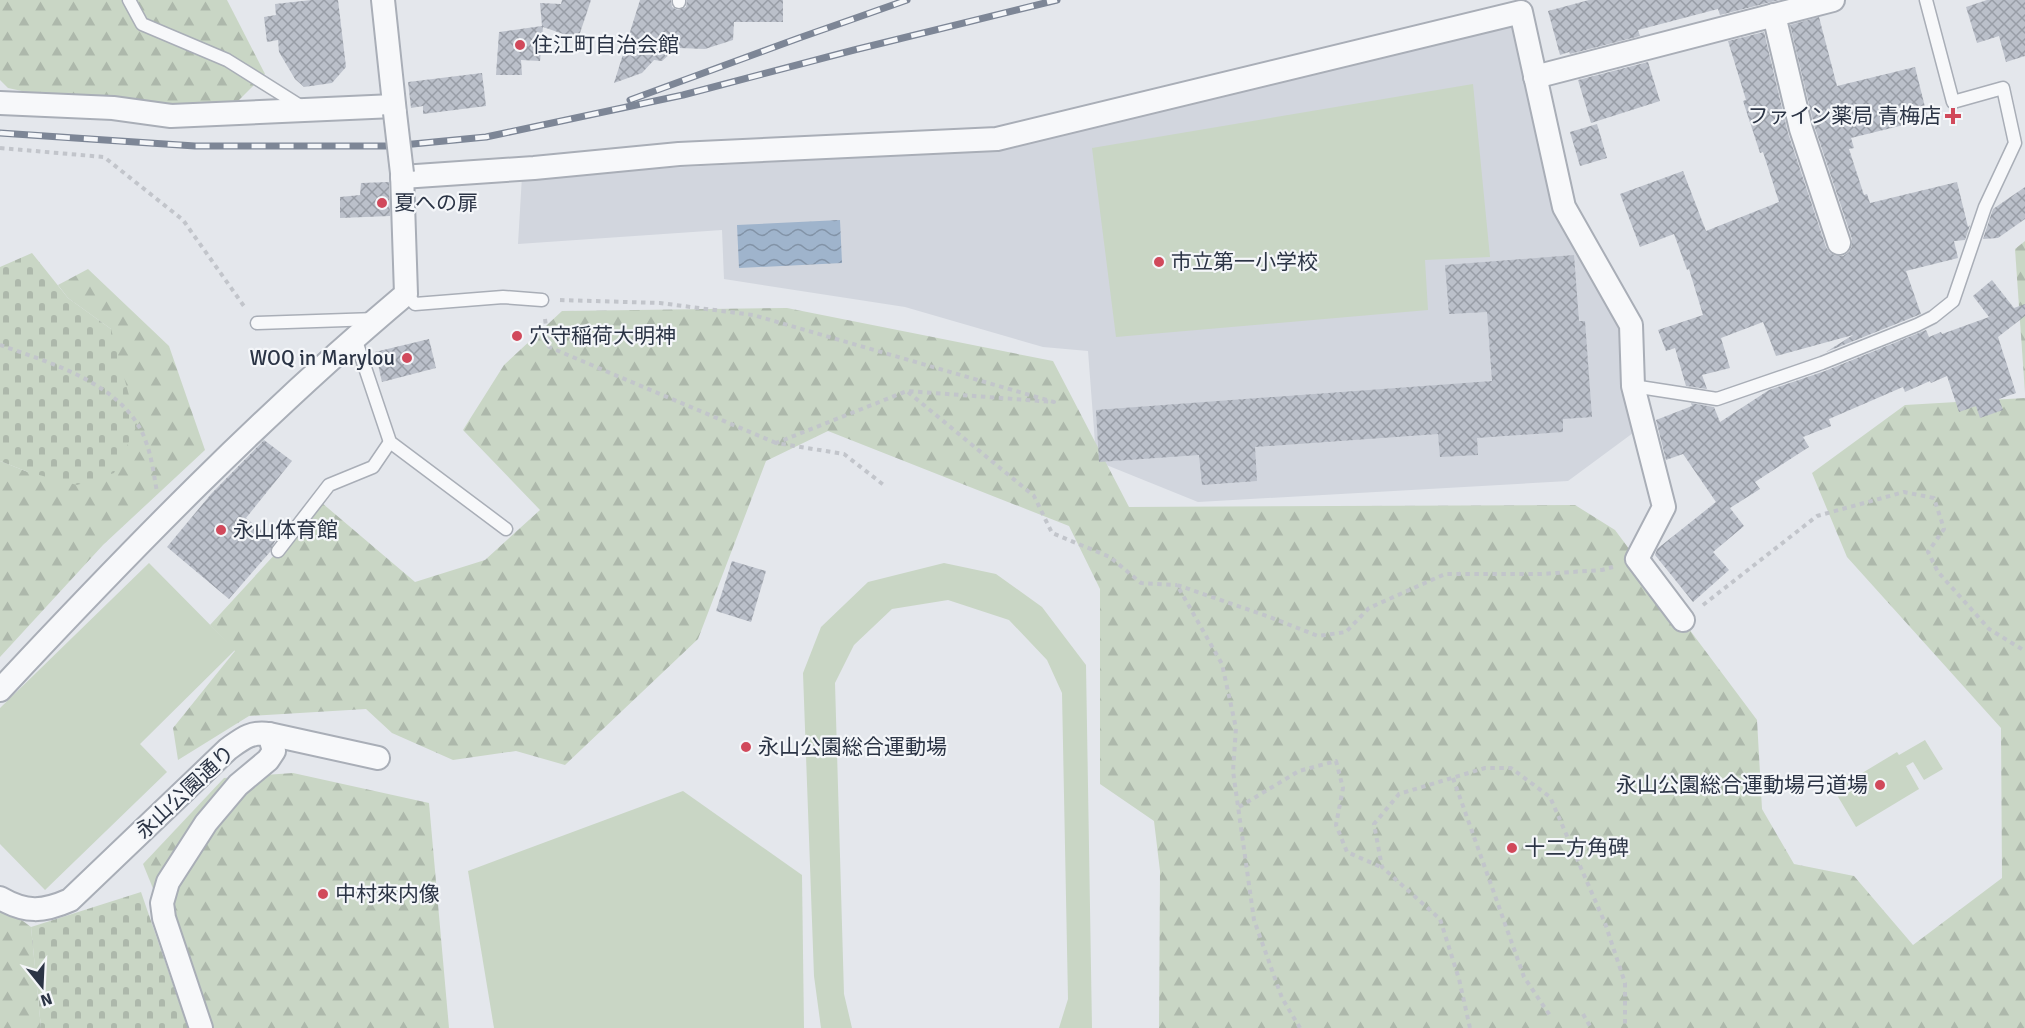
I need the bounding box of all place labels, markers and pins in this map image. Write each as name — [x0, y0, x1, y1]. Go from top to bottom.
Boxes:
place label: 住江町自治会館 — [532, 32, 679, 58]
marker: 住江町自治会館 — [513, 38, 527, 52]
place label: ファイン薬局 青梅店 — [1747, 103, 1941, 129]
marker: ファイン薬局 青梅店 — [1946, 109, 1960, 123]
place label: 夏への扉 — [394, 190, 478, 216]
marker: 夏への扉 — [375, 196, 389, 210]
place label: 市立第一小学校 — [1171, 249, 1318, 275]
marker: 市立第一小学校 — [1152, 255, 1166, 269]
place label: 穴守稲荷大明神 — [529, 323, 676, 349]
marker: 穴守稲荷大明神 — [510, 329, 524, 343]
place label: WOQ in Marylou — [249, 345, 395, 371]
marker: WOQ in Marylou — [400, 351, 414, 365]
place label: 永山体育館 — [233, 517, 338, 543]
marker: 永山体育館 — [214, 523, 228, 537]
place label: 永山公園総合運動場 — [758, 734, 947, 760]
marker: 永山公園総合運動場 — [739, 740, 753, 754]
place label: 永山公園総合運動場弓道場 — [1616, 772, 1868, 798]
marker: 永山公園総合運動場弓道場 — [1873, 778, 1887, 792]
place label: 十二方角碑 — [1524, 835, 1629, 861]
marker: 十二方角碑 — [1505, 841, 1519, 855]
place label: 中村來内像 — [335, 881, 440, 907]
marker: 中村來内像 — [316, 887, 330, 901]

